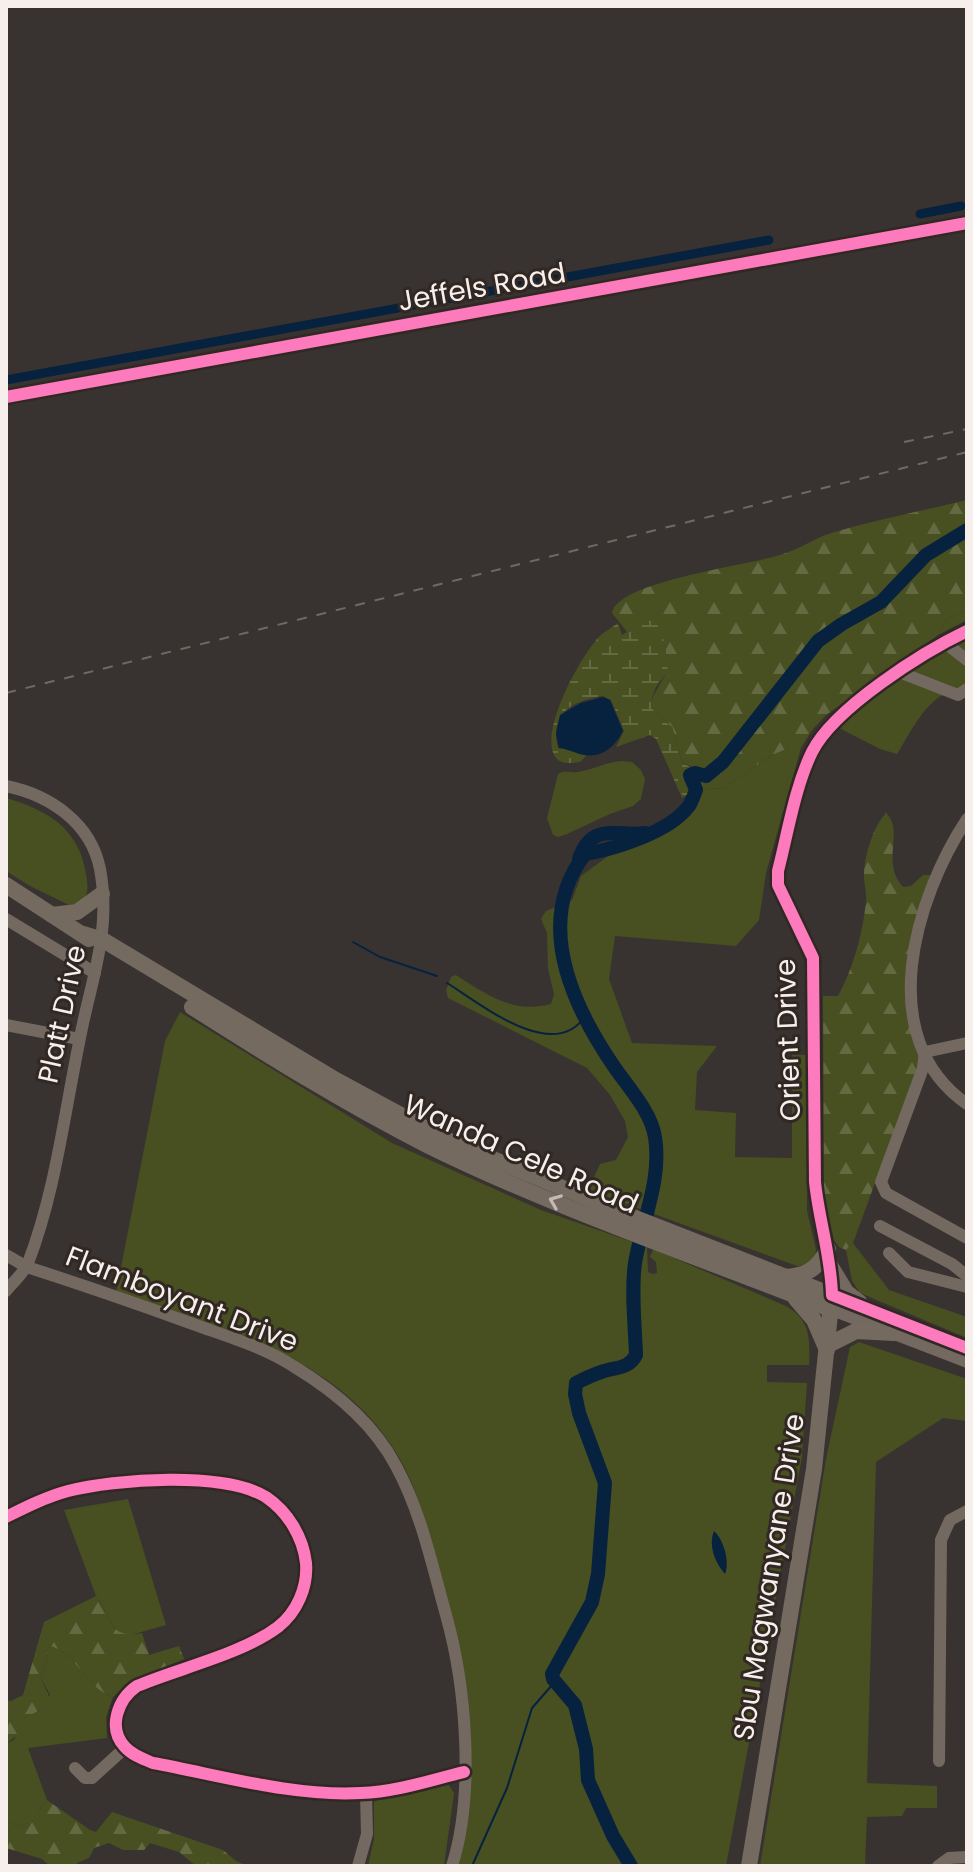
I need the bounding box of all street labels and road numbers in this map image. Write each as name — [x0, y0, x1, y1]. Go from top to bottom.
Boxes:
street label: Jeffels Road — [395, 253, 569, 321]
street label: Platt Drive — [28, 941, 96, 1087]
street label: Orient Drive — [766, 958, 810, 1122]
street label: Wanda Cele Road — [397, 1085, 645, 1223]
street label: Flamboyant Drive — [60, 1237, 304, 1361]
street label: Sbu Magwanyane Drive — [724, 1411, 814, 1743]

